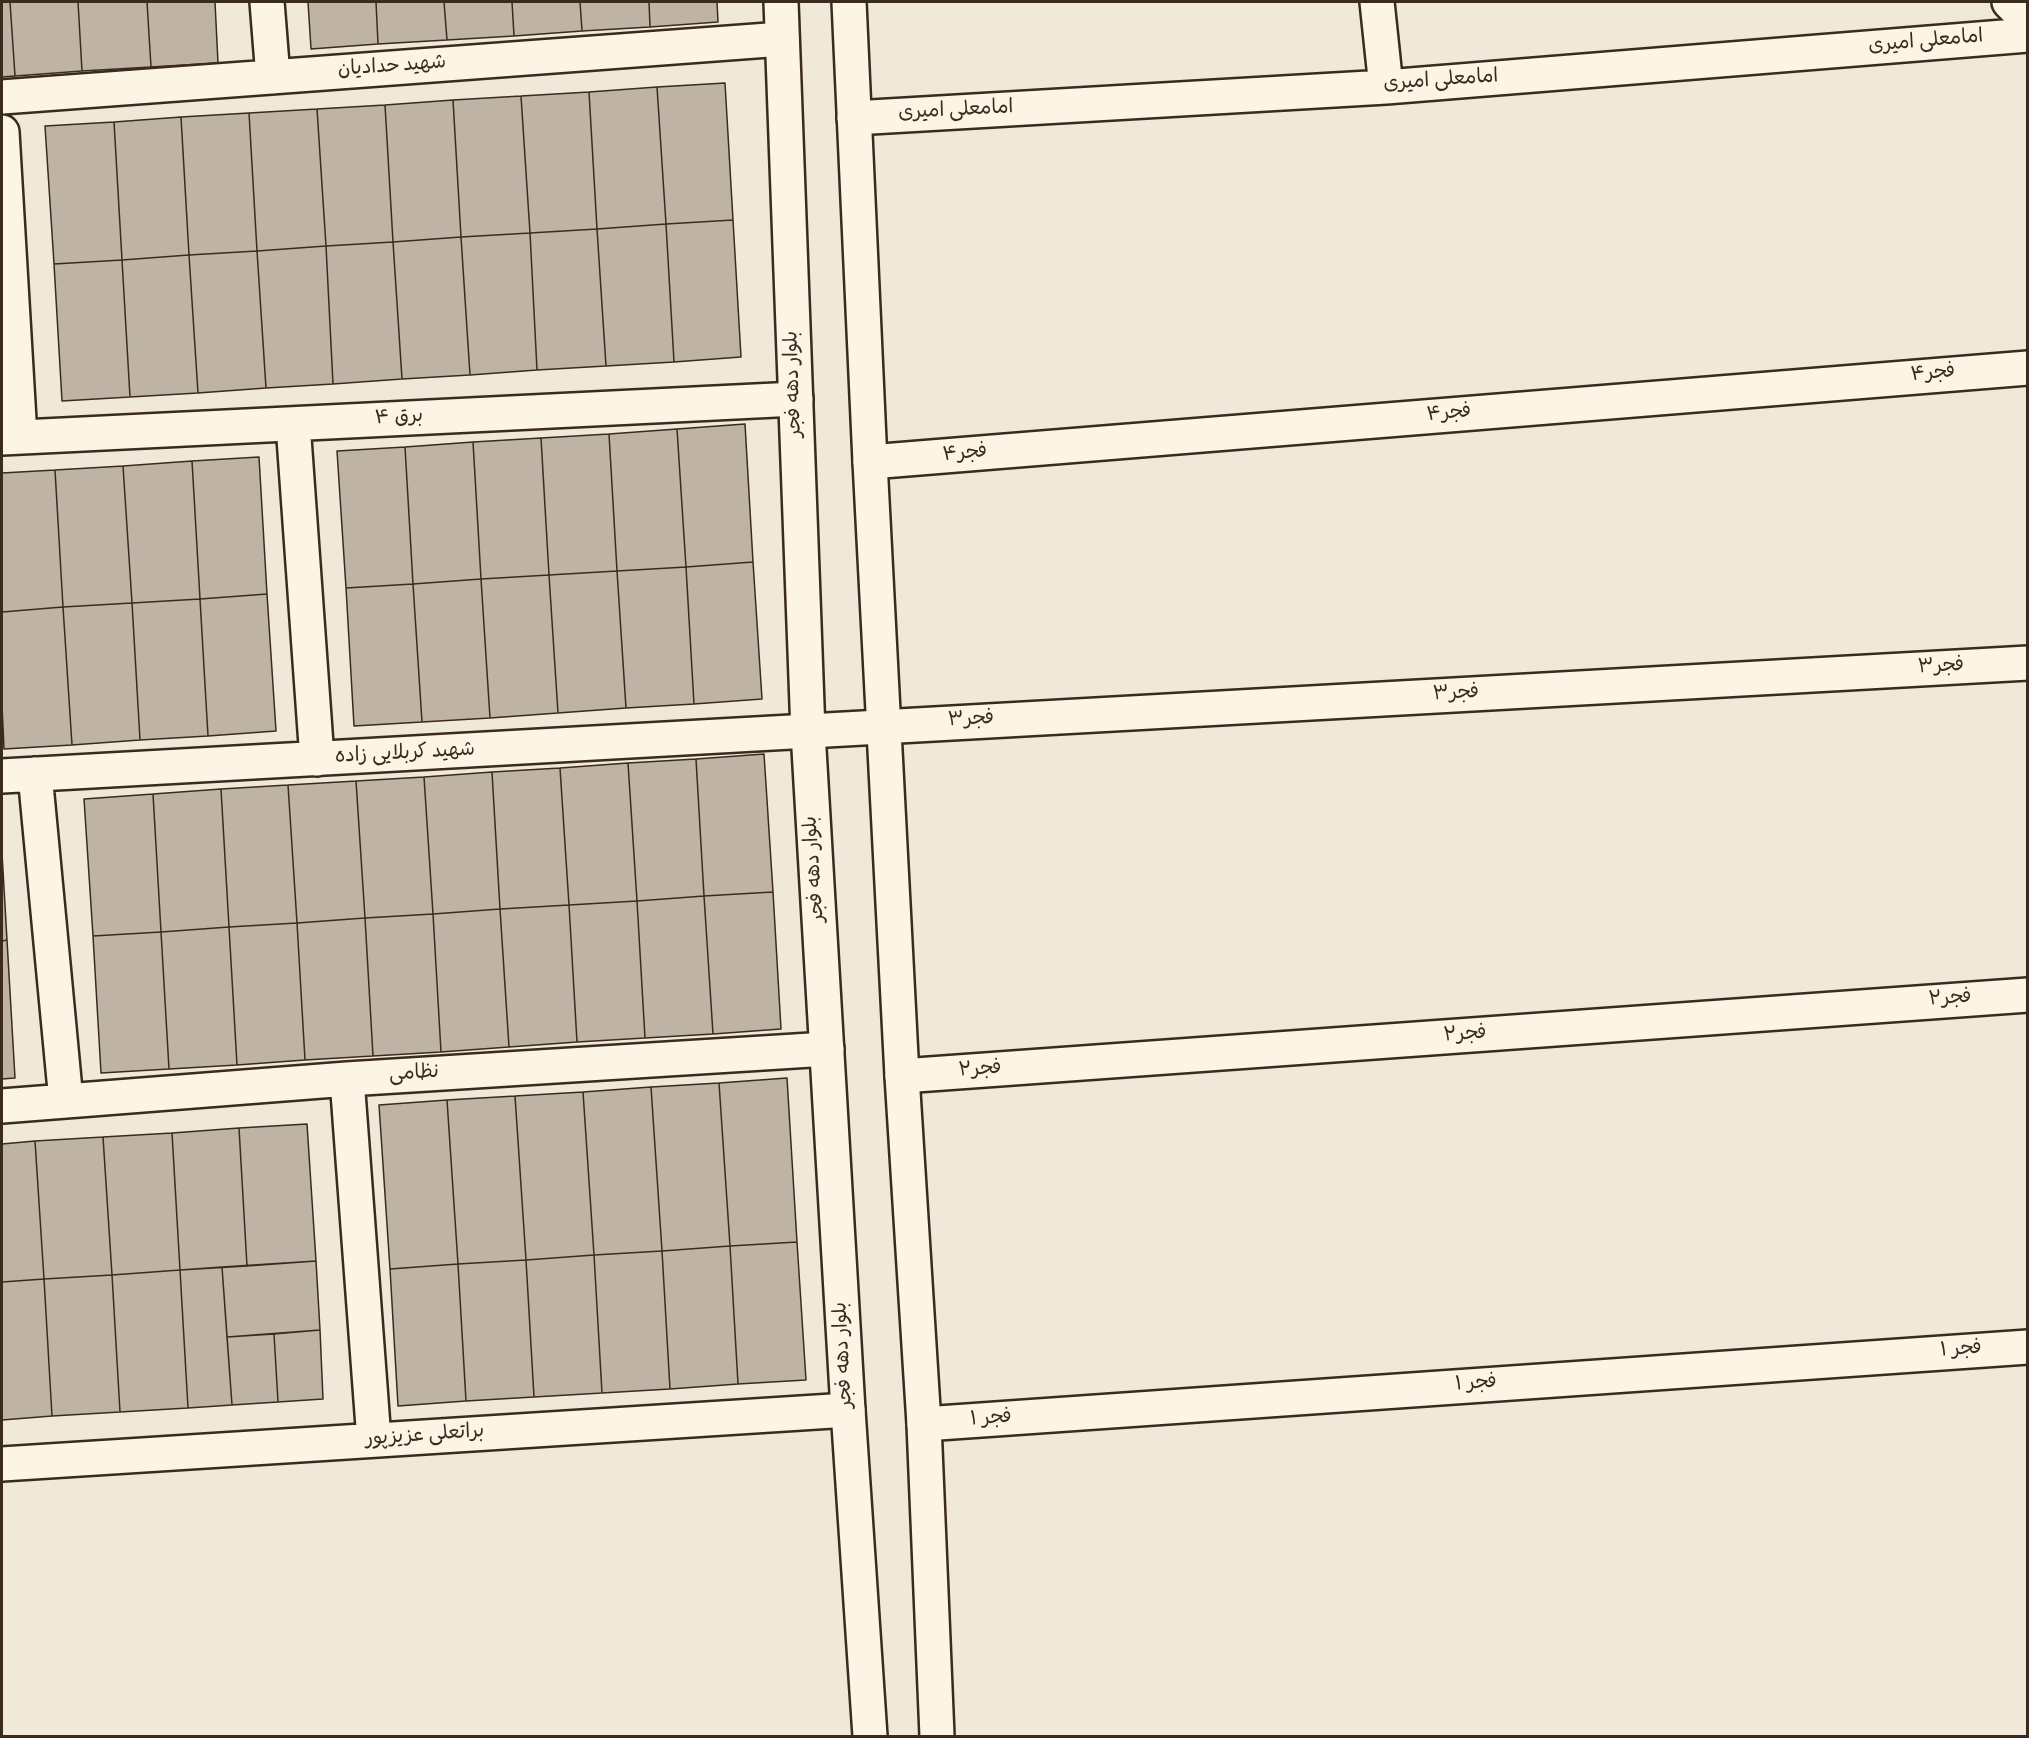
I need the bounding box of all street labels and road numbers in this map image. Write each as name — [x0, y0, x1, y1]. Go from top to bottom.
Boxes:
street label: امامعلی امیری — [1868, 26, 1984, 60]
street label: شهید حدادیان — [337, 52, 447, 84]
street label: امامعلی امیری — [1383, 66, 1499, 98]
street label: امامعلی امیری — [898, 97, 1014, 127]
street label: بلوار دهه فجر — [781, 330, 809, 438]
street label: فجر۴ — [1910, 361, 1956, 389]
street label: فجر۴ — [1426, 401, 1472, 429]
street label: برق ۴ — [374, 406, 424, 432]
street label: فجر۴ — [942, 441, 988, 469]
street label: فجر۳ — [1917, 655, 1965, 681]
street label: فجر۳ — [1432, 682, 1480, 708]
street label: فجر۳ — [947, 708, 995, 734]
street label: شهید کربلایی زاده — [334, 739, 476, 771]
street label: بلوار دهه فجر — [800, 815, 832, 923]
street label: فجر۲ — [1928, 987, 1972, 1013]
street label: فجر۲ — [1443, 1023, 1487, 1049]
street label: فجر۲ — [958, 1058, 1002, 1084]
street label: نظامی — [389, 1062, 439, 1088]
street label: بلوار دهه فجر — [830, 1301, 860, 1409]
street label: فجر ۱ — [1939, 1338, 1983, 1364]
street label: فجر ۱ — [1454, 1372, 1498, 1398]
street label: فجر ۱ — [969, 1407, 1013, 1433]
street label: براتعلی عزیزپور — [365, 1421, 485, 1453]

